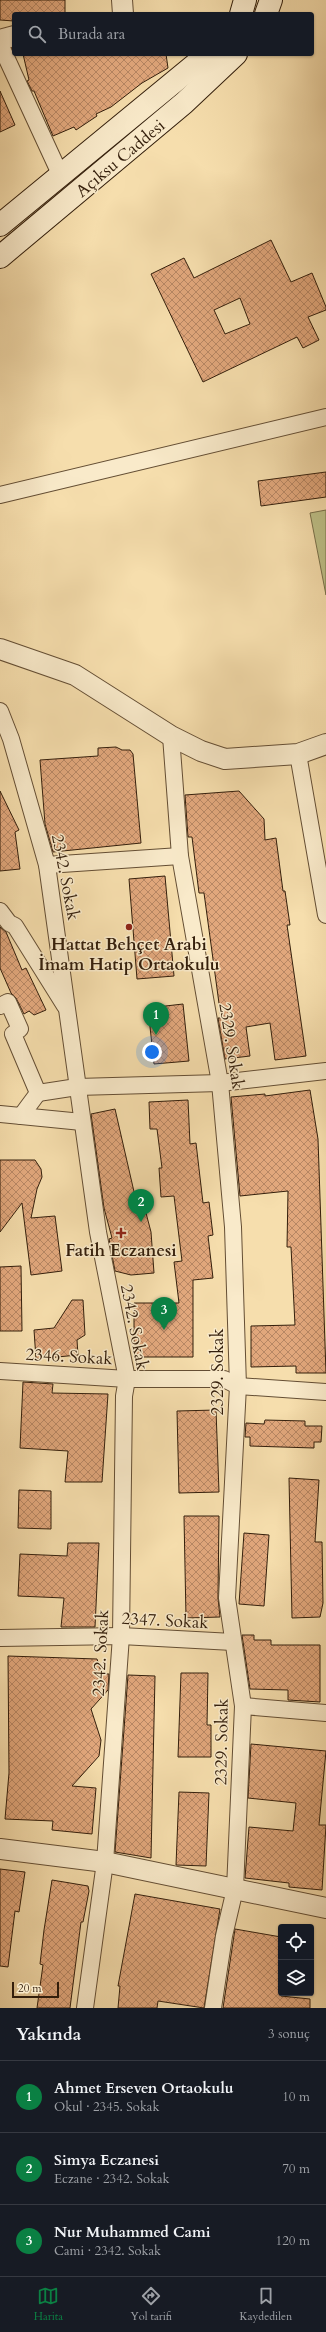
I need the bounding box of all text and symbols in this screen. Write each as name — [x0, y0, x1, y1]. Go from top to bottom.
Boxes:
search box — [12, 12, 314, 56]
icon: search — [26, 23, 48, 45]
text: Burada ara — [58, 24, 125, 44]
street label: Açıksu Caddesi — [71, 114, 170, 203]
street label: 2342. Sokak — [46, 832, 85, 923]
marker: Hattat Behçet Arabi İmam Hatip Ortaokulu — [124, 922, 134, 932]
place label: Hattat Behçet Arabi İmam Hatip Ortaokulu — [38, 933, 220, 976]
street label: 2329. Sokak — [213, 1001, 250, 1092]
pin: 1 — [143, 1002, 169, 1035]
your location — [142, 1042, 162, 1062]
pin: 2 — [128, 1189, 154, 1222]
marker: Fatih Eczanesi — [116, 1228, 126, 1238]
place label: Fatih Eczanesi — [65, 1239, 177, 1262]
street label: 2342. Sokak — [115, 1282, 154, 1373]
pin: 3 — [151, 1297, 177, 1330]
street label: 2329. Sokak — [206, 1328, 229, 1415]
street label: 2346. Sokak — [25, 1343, 114, 1370]
street label: 2347. Sokak — [121, 1607, 210, 1634]
street label: 2342. Sokak — [87, 1608, 114, 1697]
street label: 2329. Sokak — [209, 1697, 234, 1786]
map controls — [278, 1924, 314, 1996]
button: locate — [278, 1924, 314, 1960]
button: layers — [278, 1960, 314, 1996]
scale bar — [12, 1980, 59, 1999]
text: 20 m — [18, 1981, 42, 1996]
text: Yakında — [16, 2023, 81, 2046]
text: 3 sonuç — [268, 2025, 310, 2043]
text: Ahmet Erseven Ortaokulu — [54, 2078, 234, 2098]
text: 1 — [26, 2088, 32, 2106]
text: 10 m — [282, 2088, 310, 2106]
text: Okul · 2345. Sokak — [54, 2098, 159, 2116]
text: Simya Eczanesi — [54, 2150, 159, 2170]
text: 2 — [26, 2160, 32, 2178]
text: 70 m — [282, 2160, 310, 2178]
text: Eczane · 2342. Sokak — [54, 2170, 169, 2188]
text: Nur Muhammed Cami — [54, 2222, 211, 2242]
text: 3 — [26, 2232, 32, 2250]
text: 120 m — [276, 2232, 310, 2250]
text: Cami · 2342. Sokak — [54, 2242, 161, 2260]
tab: Harita — [34, 2285, 63, 2324]
tab: Yol tarifi — [131, 2285, 172, 2324]
tab: Kaydedilen — [240, 2285, 292, 2324]

